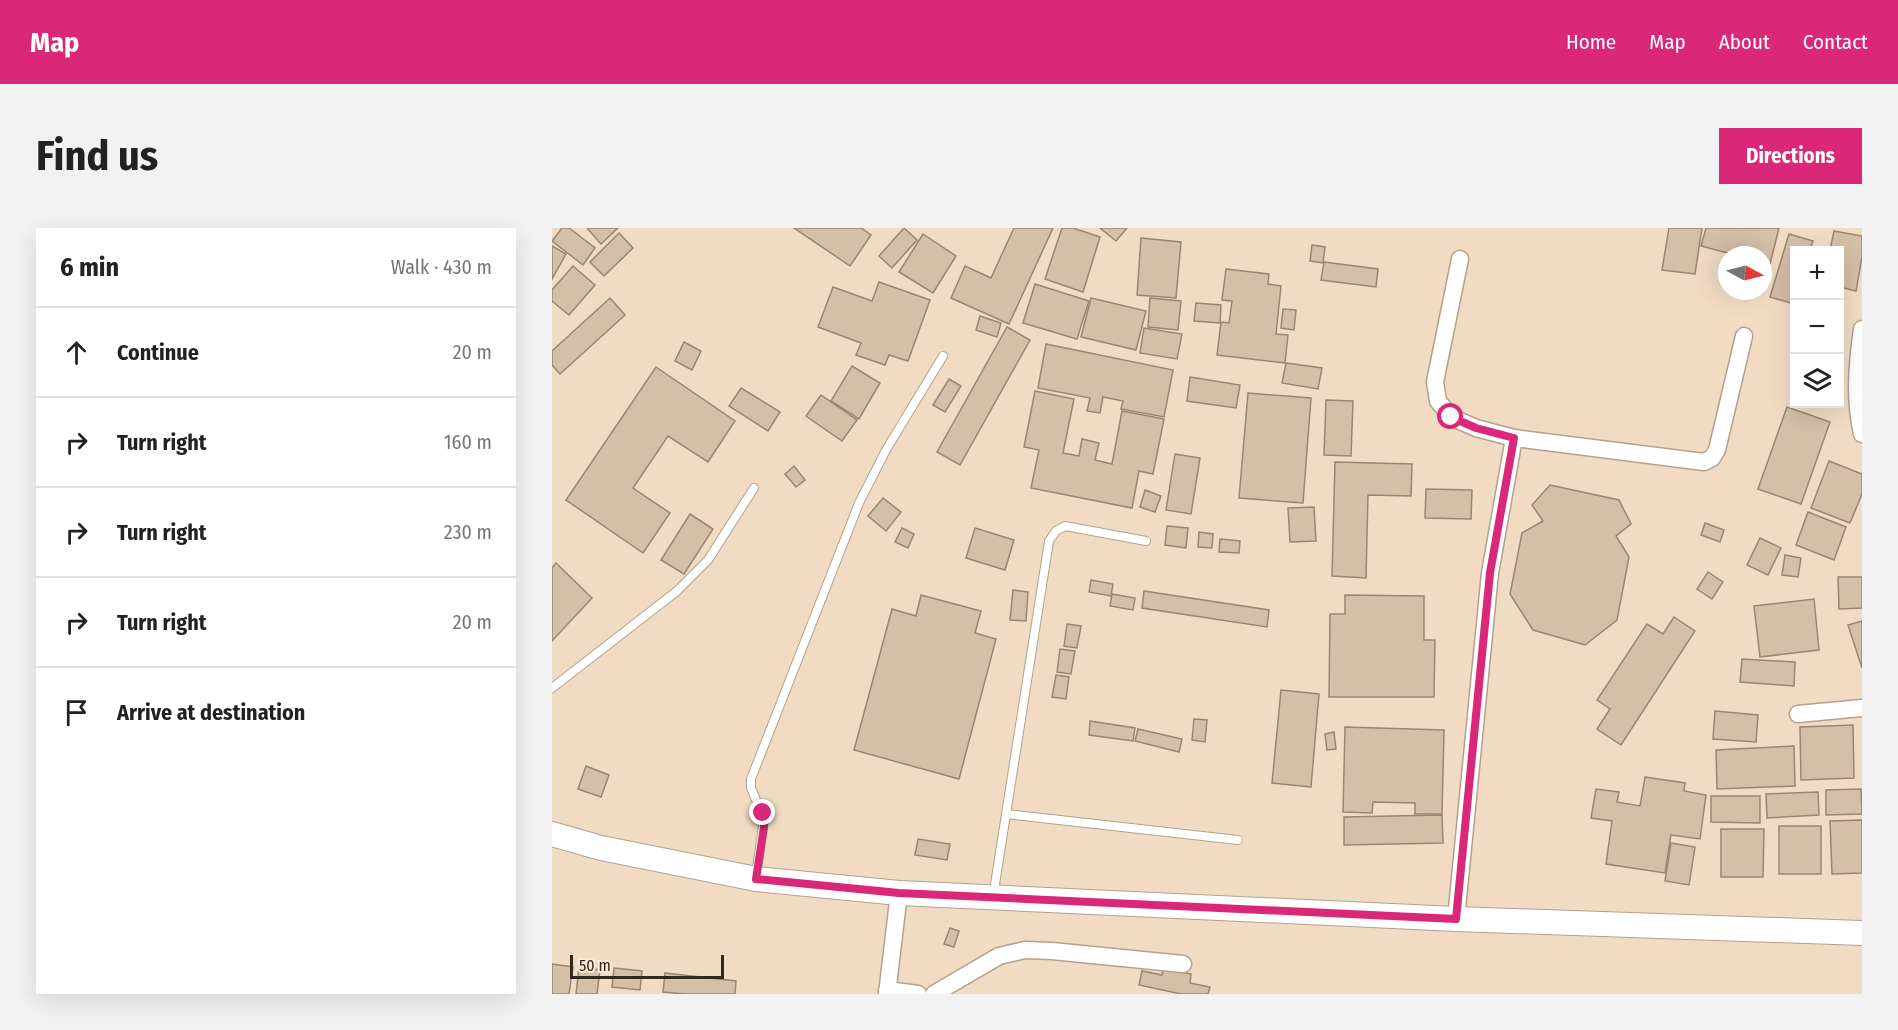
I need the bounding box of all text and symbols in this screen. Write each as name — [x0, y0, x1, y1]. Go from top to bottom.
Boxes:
text: Map — [30, 26, 79, 59]
text: Home — [1566, 29, 1616, 55]
text: Map — [1649, 29, 1686, 55]
text: About — [1719, 29, 1770, 55]
text: Contact — [1803, 29, 1868, 55]
button: Directions — [1719, 128, 1862, 184]
text: Find us — [36, 131, 158, 181]
north arrow — [1718, 246, 1772, 300]
map controls — [1790, 246, 1844, 408]
button: + — [1790, 246, 1844, 300]
text: 6 min — [60, 252, 119, 283]
text: Walk · 430 m — [391, 255, 492, 279]
button: − — [1790, 300, 1844, 354]
icon: ahead — [60, 336, 93, 369]
text: Continue — [117, 339, 199, 366]
text: 20 m — [453, 340, 492, 364]
button: layers — [1790, 354, 1844, 408]
route start — [1437, 403, 1463, 429]
icon: right — [60, 426, 93, 459]
text: Turn right — [117, 429, 206, 456]
text: 160 m — [444, 430, 492, 454]
icon: right — [60, 516, 93, 549]
text: Turn right — [117, 519, 206, 546]
text: 230 m — [444, 520, 492, 544]
icon: right — [60, 606, 93, 639]
text: Turn right — [117, 609, 206, 636]
text: 20 m — [453, 610, 492, 634]
icon: arrive — [60, 696, 93, 729]
text: Arrive at destination — [117, 699, 305, 726]
route end — [749, 799, 775, 825]
scale bar — [570, 952, 724, 980]
text: 50 m — [579, 956, 611, 975]

